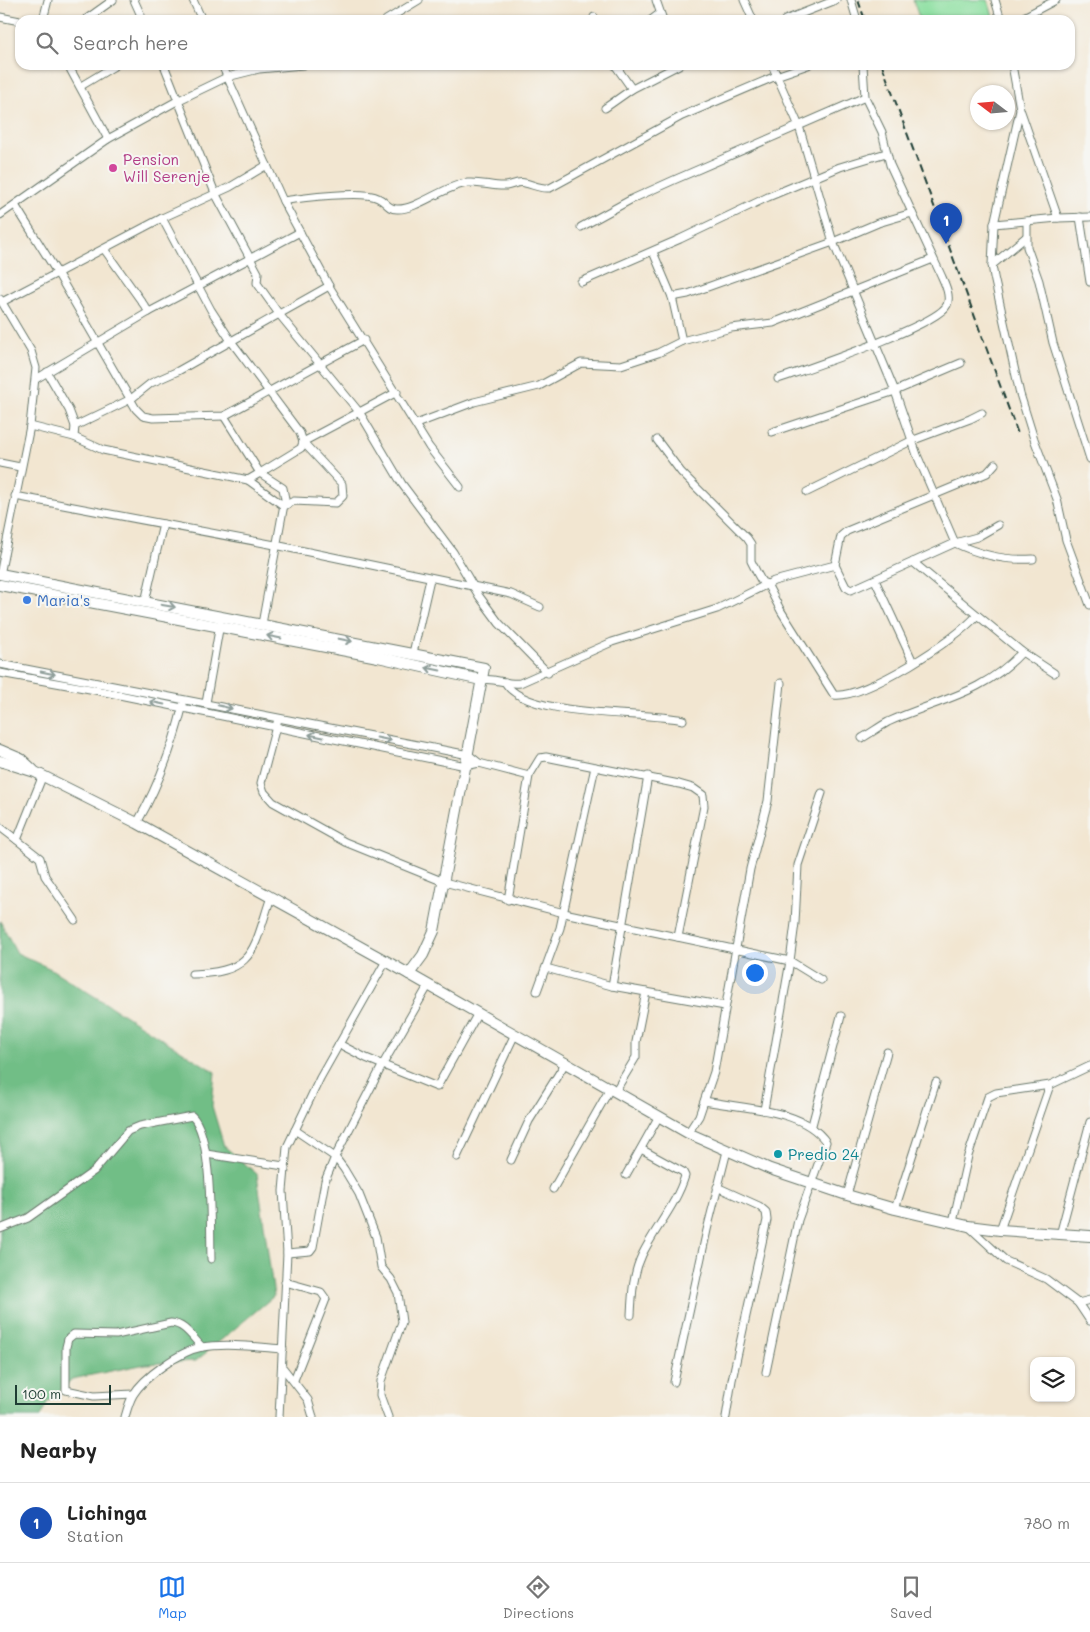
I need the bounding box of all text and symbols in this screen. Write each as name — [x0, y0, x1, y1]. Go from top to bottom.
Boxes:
search box — [15, 15, 1075, 70]
icon: search — [33, 29, 61, 57]
text: Search here — [73, 30, 189, 55]
north arrow — [970, 85, 1015, 130]
place label: Pension Will Serenje — [123, 149, 210, 186]
marker: Pension Will Serenje — [107, 162, 119, 174]
pin: 1 — [930, 203, 962, 244]
place label: Maria's — [37, 590, 90, 610]
marker: Maria's — [21, 594, 33, 606]
one-way arrow — [160, 602, 176, 612]
one-way arrow — [266, 632, 282, 642]
one-way arrow — [337, 635, 353, 645]
one-way arrow — [426, 664, 442, 673]
one-way arrow — [39, 669, 55, 678]
one-way arrow — [149, 698, 165, 707]
one-way arrow — [216, 703, 232, 712]
one-way arrow — [308, 731, 324, 741]
one-way arrow — [375, 735, 391, 745]
your location — [742, 960, 768, 986]
place label: Predio 24 — [788, 1144, 859, 1164]
marker: Predio 24 — [772, 1148, 784, 1160]
map controls — [1030, 1357, 1075, 1402]
button: layers — [1030, 1357, 1075, 1402]
scale bar — [15, 1382, 111, 1405]
text: 100 m — [22, 1384, 61, 1403]
text: Nearby — [20, 1436, 97, 1463]
text: Lichinga — [67, 1500, 147, 1525]
text: 1 — [32, 1512, 40, 1533]
text: 780 m — [1024, 1512, 1070, 1533]
text: Station — [67, 1525, 123, 1546]
tab: Map — [158, 1573, 187, 1622]
tab: Directions — [503, 1573, 574, 1622]
tab: Saved — [890, 1573, 932, 1622]

